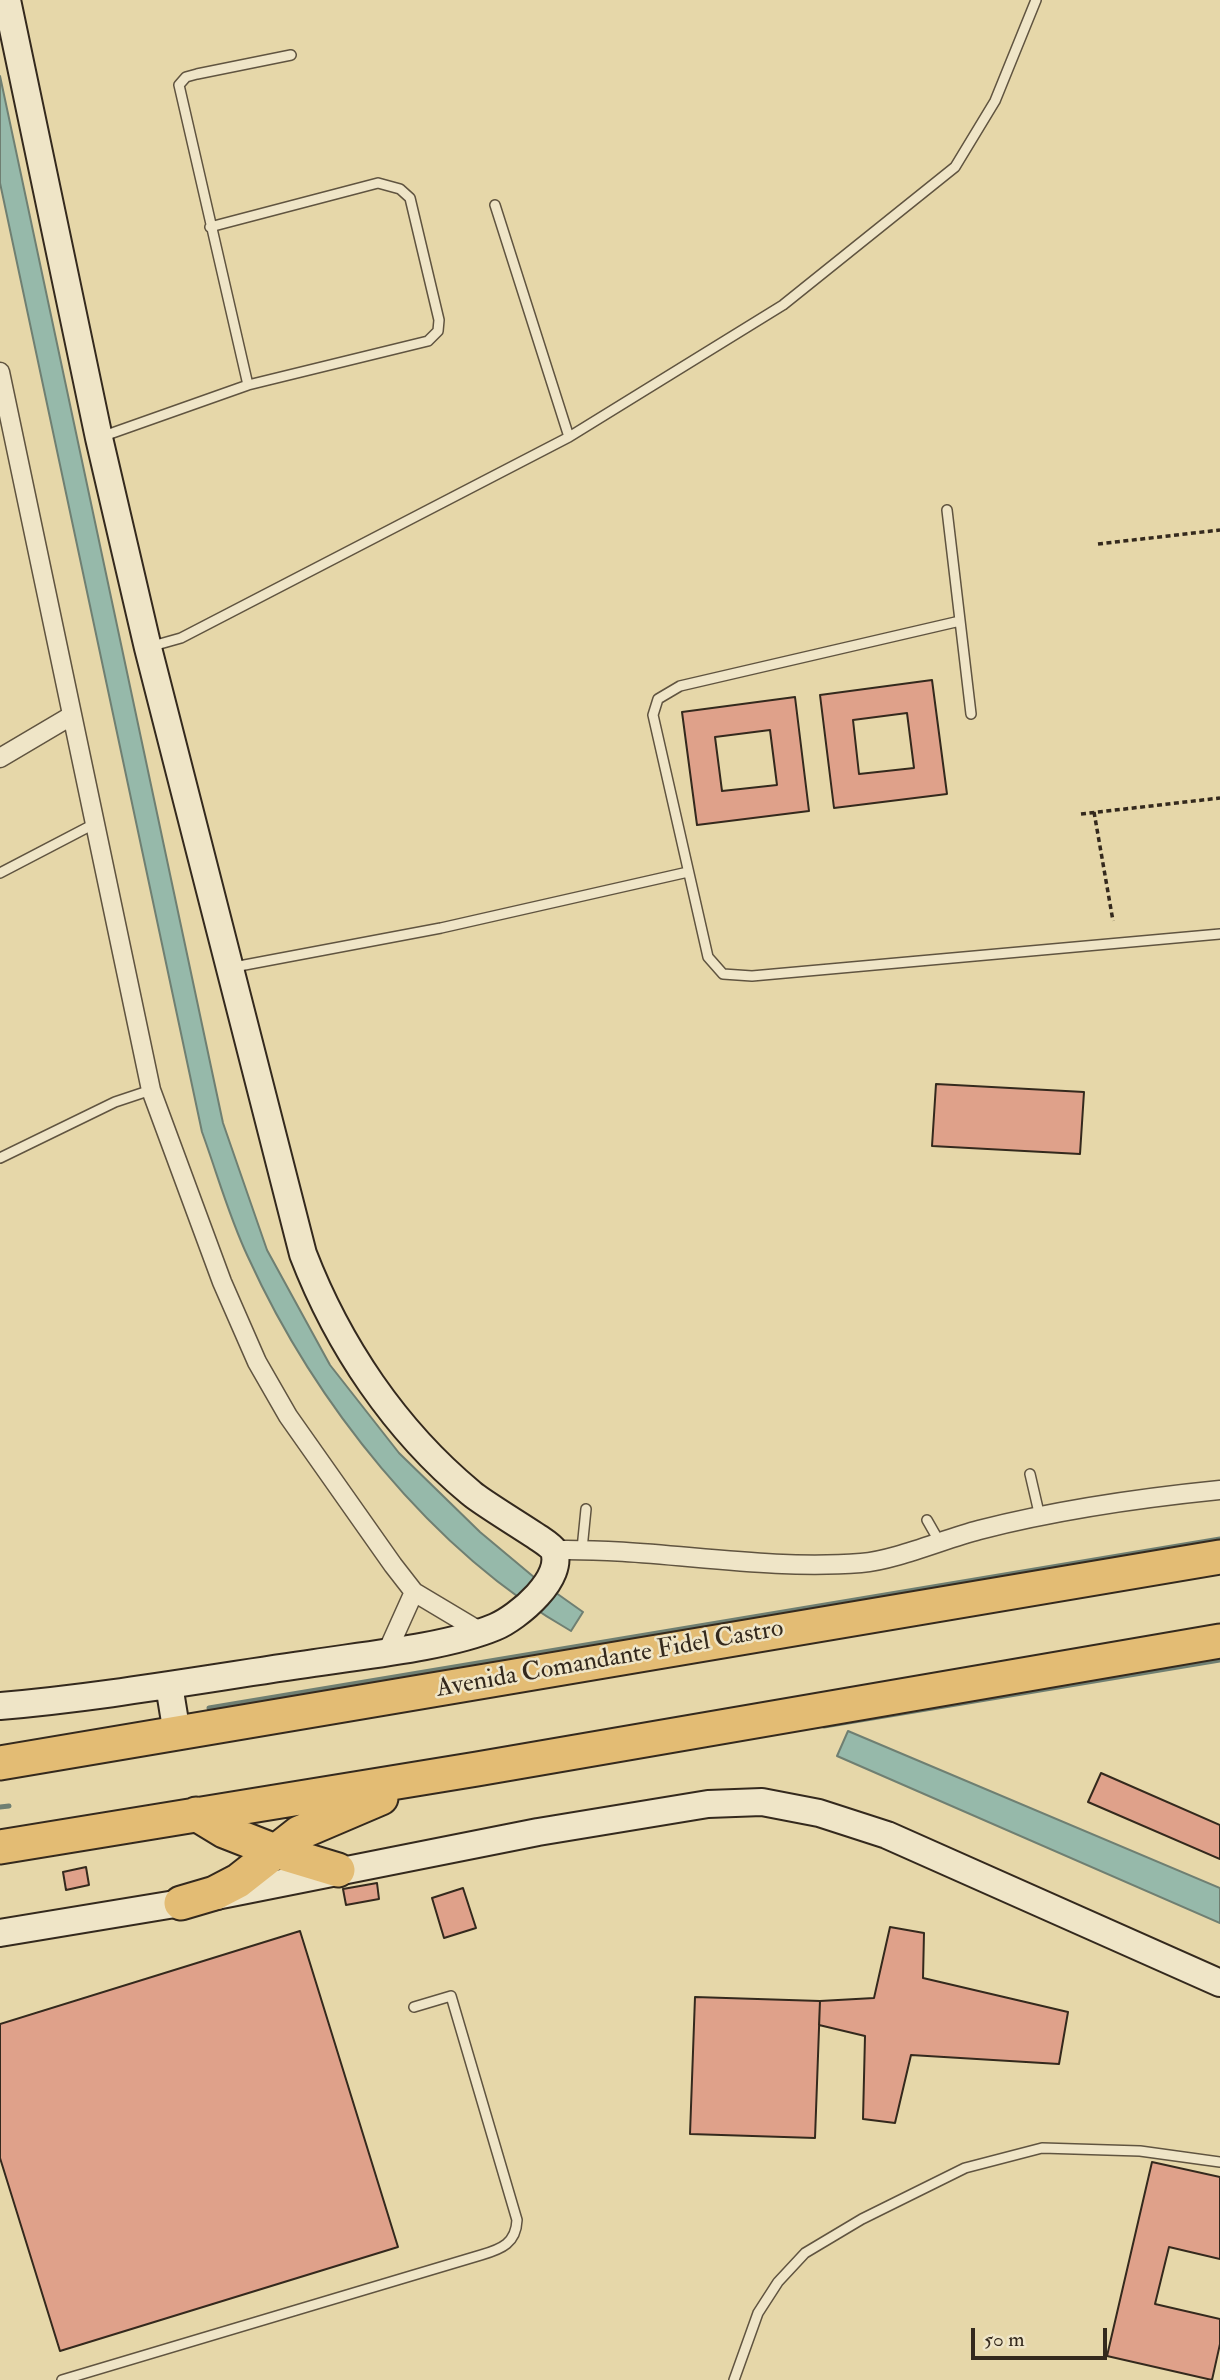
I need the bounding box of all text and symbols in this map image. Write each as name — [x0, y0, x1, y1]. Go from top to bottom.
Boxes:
street label: Avenida Comandante Fidel Castro — [434, 1614, 786, 1706]
scale bar — [975, 2314, 1112, 2358]
text: 50 m — [984, 2326, 1025, 2353]

